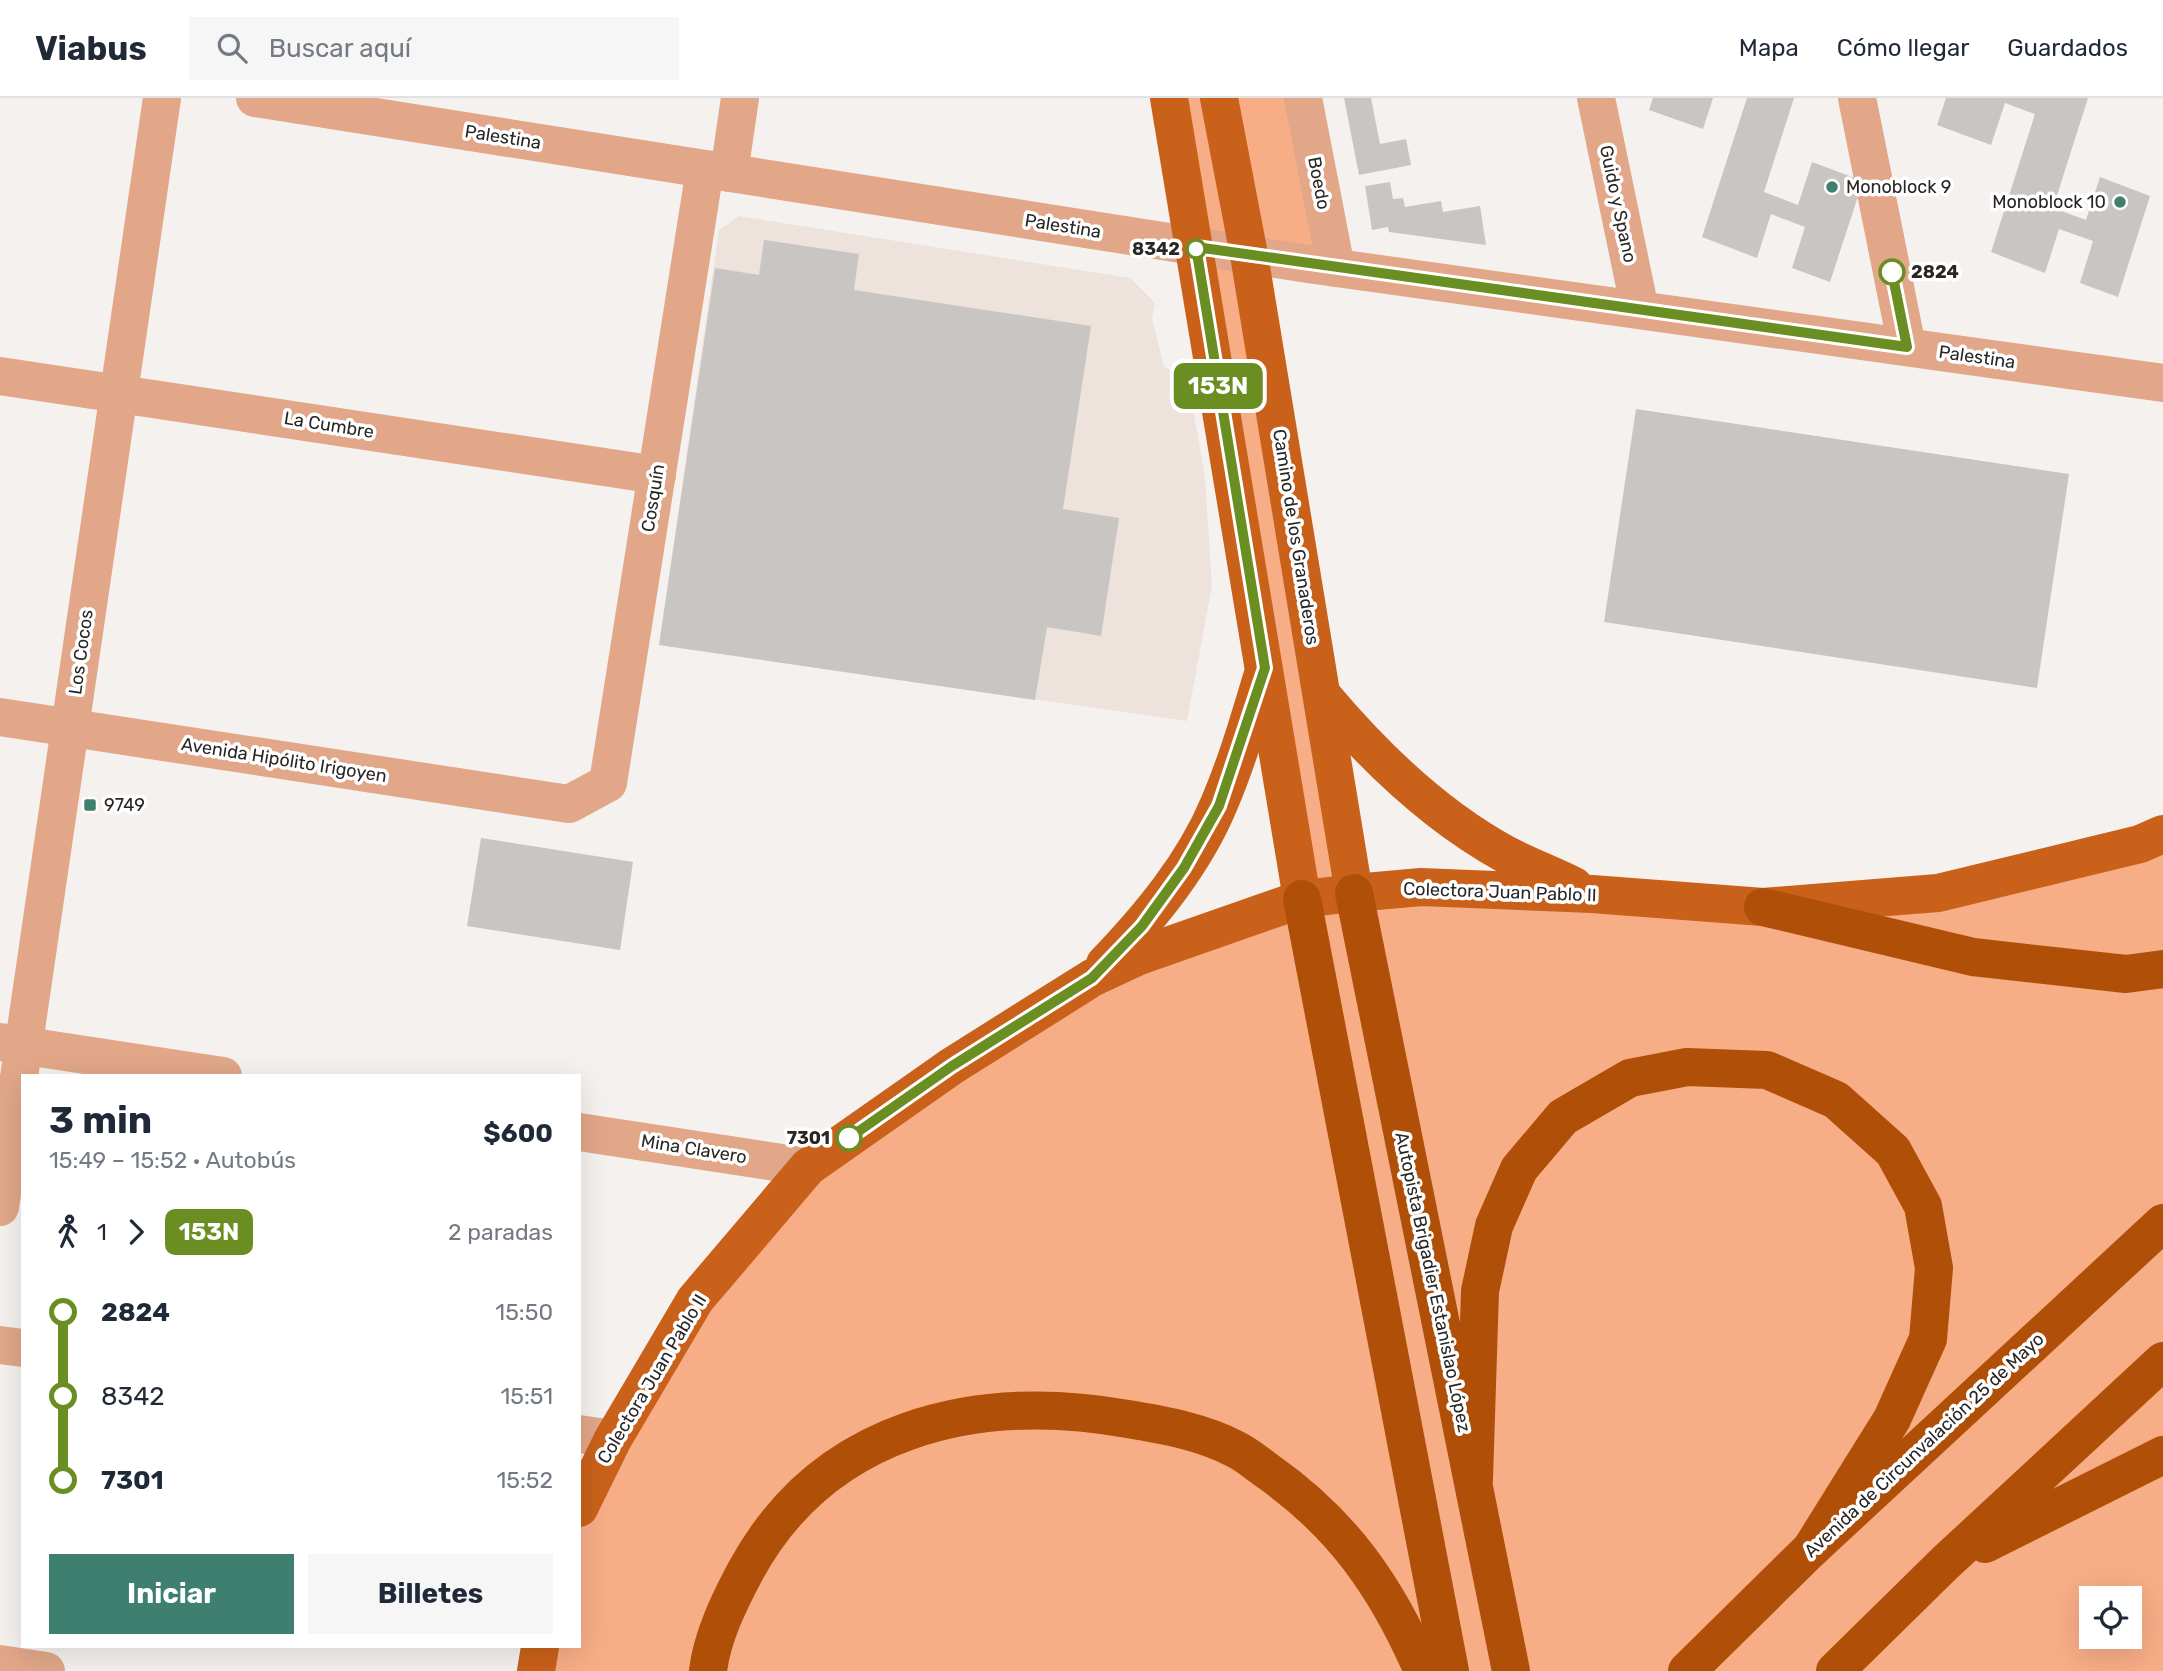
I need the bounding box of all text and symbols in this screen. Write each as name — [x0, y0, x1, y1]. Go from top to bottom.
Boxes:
search box — [189, 17, 679, 80]
text: Viabus — [35, 29, 147, 68]
icon: search — [213, 29, 251, 67]
text: Buscar aquí — [269, 33, 411, 64]
text: Mapa — [1739, 34, 1799, 62]
text: Cómo llegar — [1837, 34, 1969, 62]
text: Guardados — [2007, 34, 2128, 62]
street label: Palestina — [463, 120, 543, 154]
street label: Guido y Spano — [1595, 143, 1641, 265]
street label: Boedo — [1303, 155, 1335, 211]
place label: Monoblock 9 — [1846, 176, 1951, 198]
marker: Monoblock 9 — [1824, 179, 1840, 195]
place label: Monoblock 10 — [1992, 191, 2106, 213]
marker: Monoblock 10 — [2112, 194, 2128, 210]
street label: Palestina — [1023, 209, 1103, 243]
place label: 8342 — [1132, 238, 1180, 260]
marker: 8342 — [1186, 239, 1206, 259]
marker: 2824 — [1879, 259, 1905, 285]
place label: 2824 — [1911, 261, 1959, 283]
street label: Palestina — [1937, 341, 2017, 373]
line badge: 153N — [1169, 363, 1267, 409]
text: 153N — [1188, 372, 1248, 400]
street label: La Cumbre — [282, 407, 376, 443]
street label: Camino de los Granaderos — [1268, 428, 1324, 646]
street label: Cosquín — [637, 463, 669, 533]
street label: Los Cocos — [64, 608, 98, 696]
street label: Avenida Hipólito Irigoyen — [180, 733, 388, 787]
place label: 9749 — [104, 794, 145, 816]
marker: 9749 — [82, 797, 98, 813]
street label: Colectora Juan Pablo II — [1403, 878, 1597, 906]
text: 3 min — [49, 1097, 152, 1143]
text: $600 — [483, 1118, 553, 1149]
marker: 7301 — [836, 1125, 862, 1151]
place label: 7301 — [787, 1127, 830, 1149]
street label: Mina Clavero — [640, 1130, 748, 1168]
street label: Autopista Brigadier Estanislao López — [1390, 1130, 1476, 1434]
text: 15:49 – 15:52 · Autobús — [49, 1146, 296, 1174]
icon: walk — [49, 1213, 87, 1251]
icon: forward — [117, 1213, 155, 1251]
text: 1 — [97, 1218, 107, 1246]
text: 153N — [179, 1218, 239, 1246]
text: 2 paradas — [448, 1218, 553, 1246]
street label: Colectora Juan Pablo II — [593, 1290, 711, 1468]
text: 2824 — [101, 1297, 170, 1328]
text: 15:50 — [495, 1298, 553, 1326]
street label: Avenida de Circunvalación 25 de Mayo — [1800, 1328, 2048, 1562]
text: 8342 — [101, 1381, 165, 1412]
text: 15:51 — [500, 1382, 553, 1410]
text: 7301 — [101, 1465, 164, 1496]
text: 15:52 — [496, 1466, 553, 1494]
button: Iniciar — [49, 1554, 294, 1634]
button: Billetes — [308, 1554, 553, 1634]
map controls — [2079, 1586, 2142, 1649]
button: locate — [2079, 1586, 2142, 1649]

